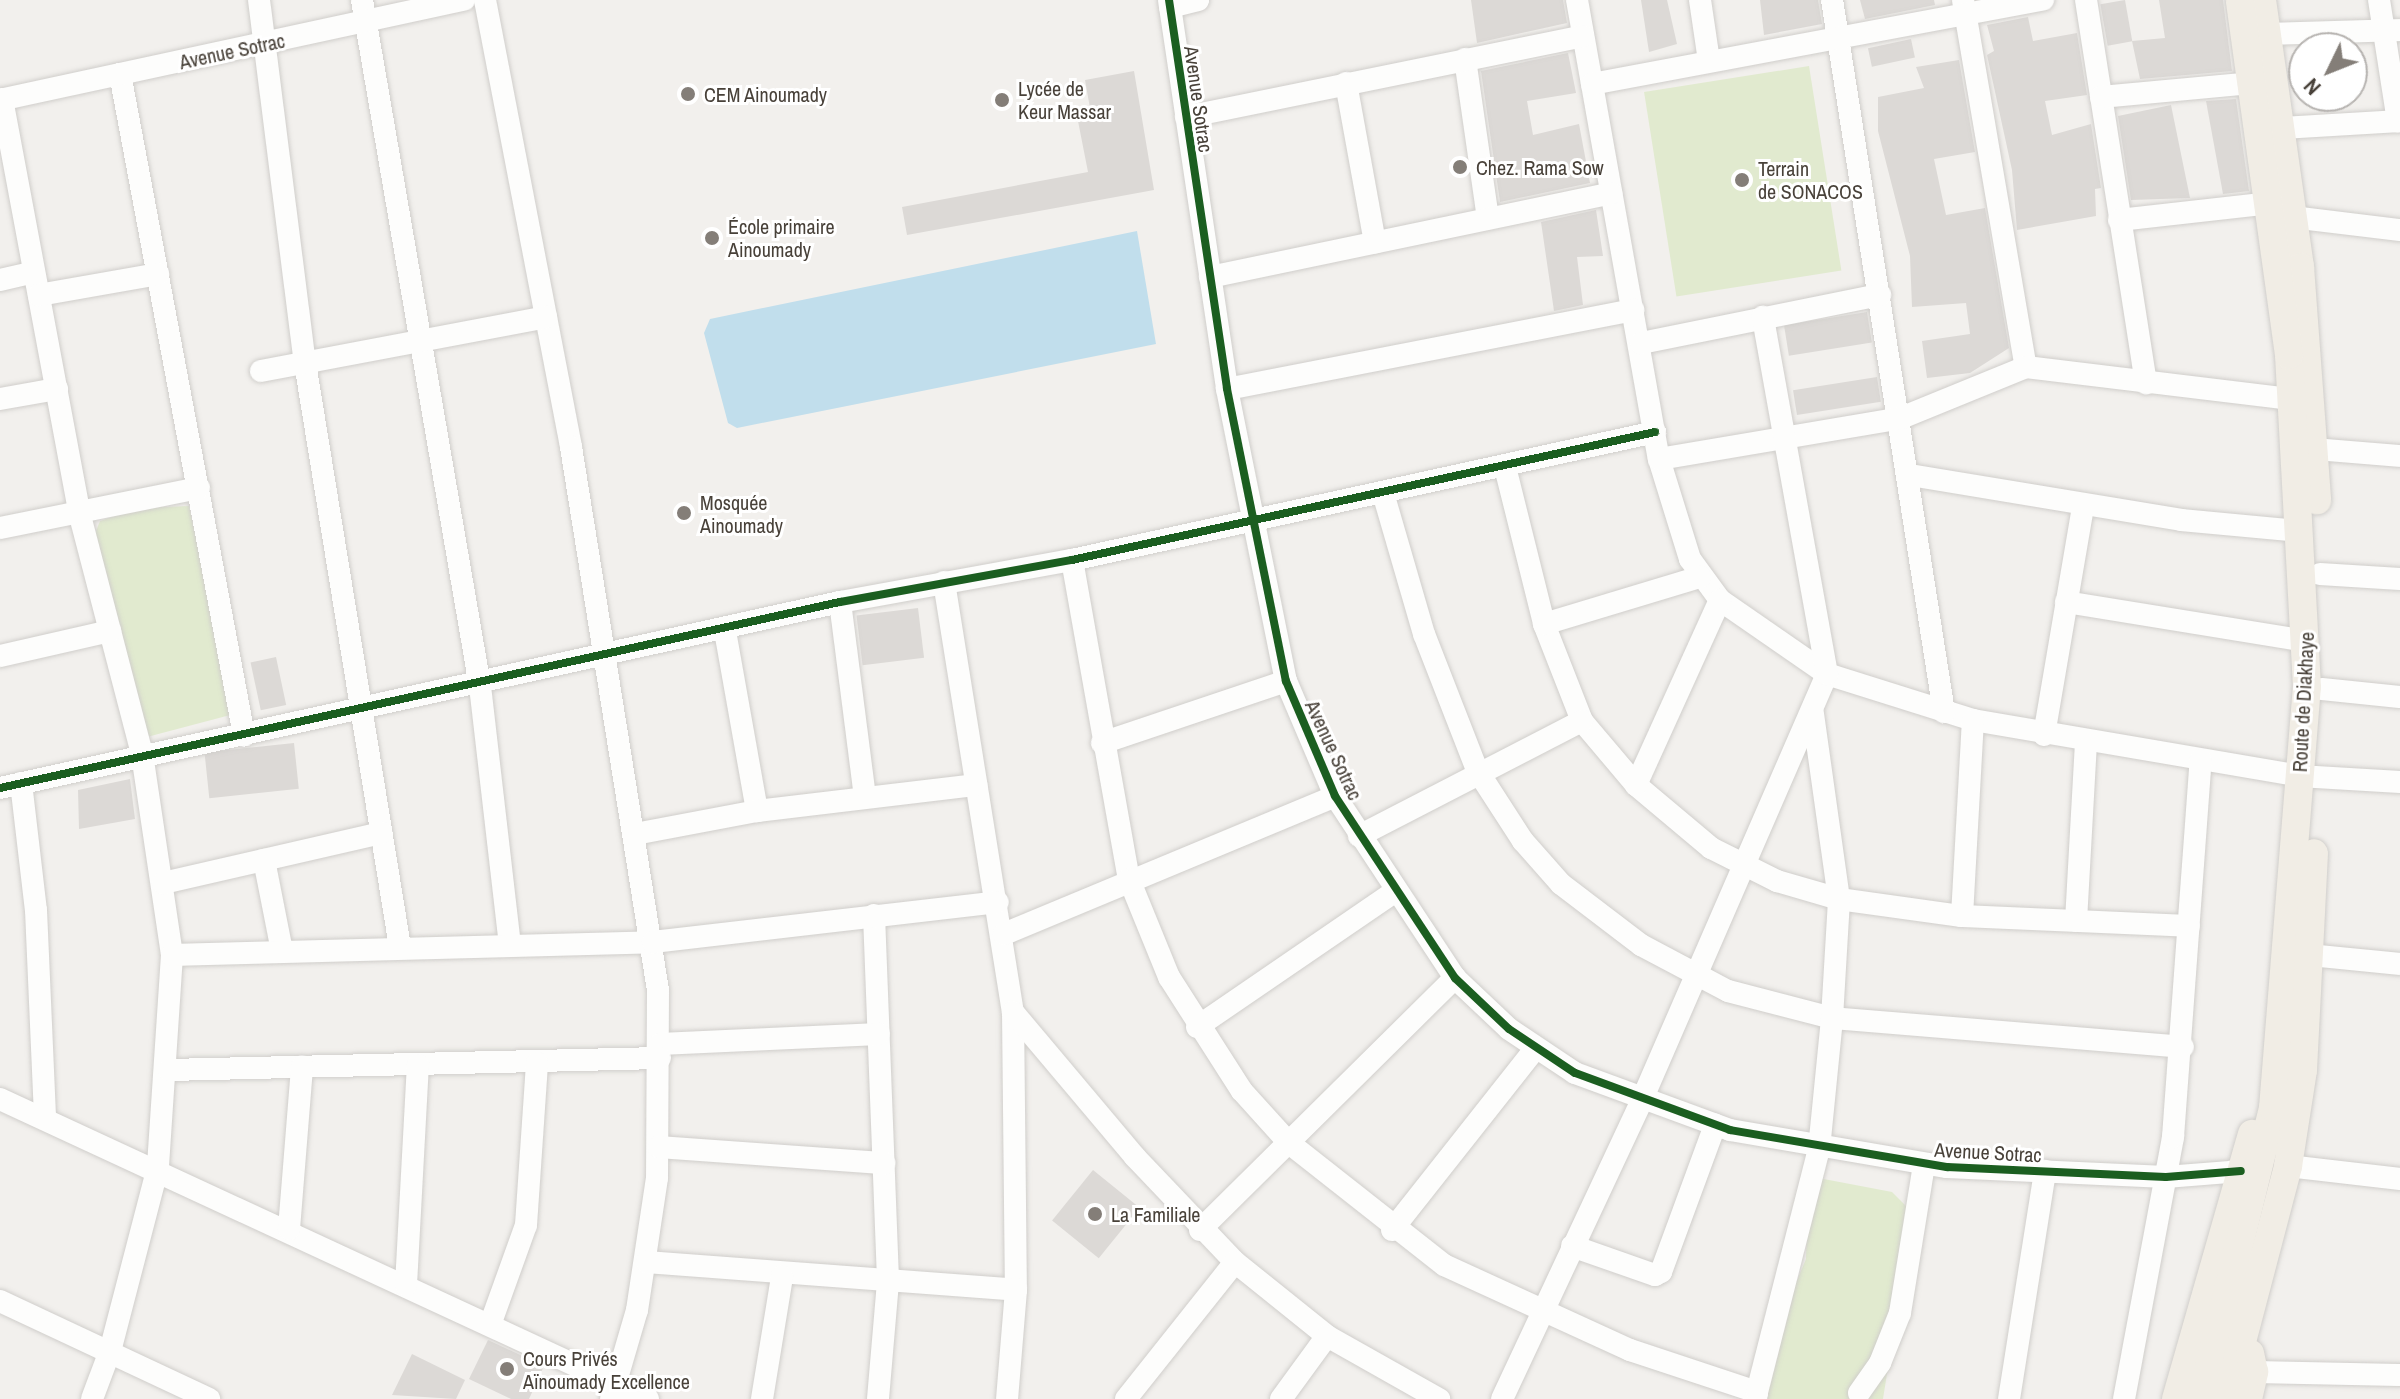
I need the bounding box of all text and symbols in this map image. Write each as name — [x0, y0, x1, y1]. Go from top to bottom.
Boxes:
street label: Avenue Sotrac — [177, 28, 287, 74]
north arrow — [2288, 32, 2368, 112]
street label: Avenue Sotrac — [1180, 44, 1218, 154]
text: N — [2296, 72, 2327, 102]
place label: Lycée de Keur Massar — [1018, 76, 1111, 123]
place label: CEM Ainoumady — [704, 82, 828, 106]
marker: CEM Ainoumady — [679, 85, 697, 103]
marker: Lycée de Keur Massar — [993, 91, 1011, 109]
place label: Chez. Rama Sow — [1476, 155, 1604, 179]
place label: Terrain de SONACOS — [1758, 156, 1863, 203]
marker: Chez. Rama Sow — [1451, 158, 1469, 176]
marker: Terrain de SONACOS — [1733, 171, 1751, 189]
place label: École primaire Ainoumady — [728, 214, 835, 261]
marker: École primaire Ainoumady — [703, 229, 721, 247]
place label: Mosquée Ainoumady — [700, 490, 783, 537]
marker: Mosquée Ainoumady — [675, 504, 693, 522]
street label: Route de Diakhaye — [2287, 631, 2319, 773]
street label: Avenue Sotrac — [1300, 696, 1368, 804]
street label: Avenue Sotrac — [1934, 1137, 2042, 1167]
place label: La Familiale — [1111, 1202, 1200, 1226]
marker: La Familiale — [1086, 1205, 1104, 1223]
place label: Cours Privés Aïnoumady Excellence — [523, 1346, 690, 1393]
marker: Cours Privés Aïnoumady Excellence — [498, 1360, 516, 1378]

